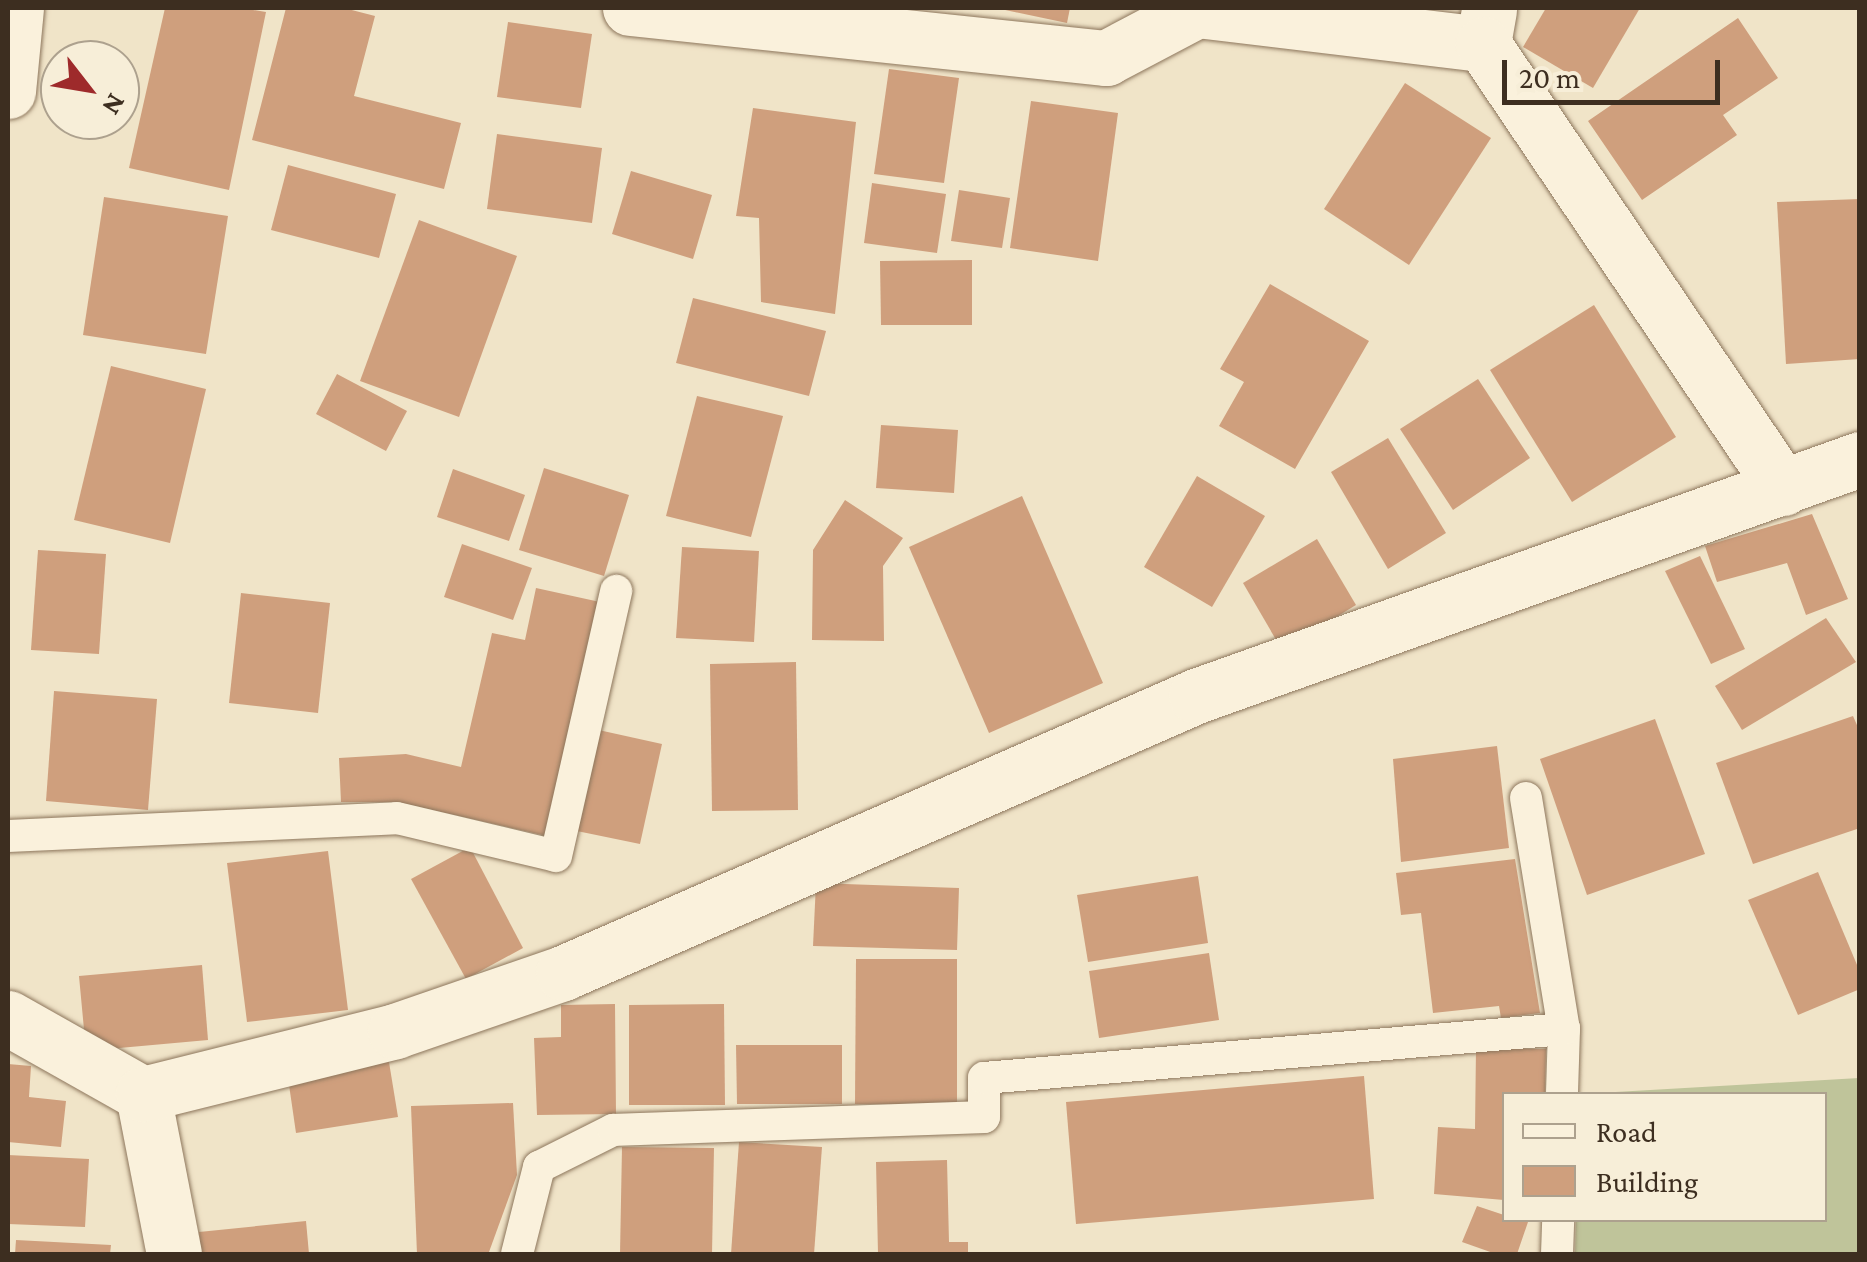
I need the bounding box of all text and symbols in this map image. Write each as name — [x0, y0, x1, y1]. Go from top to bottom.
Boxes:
north arrow — [40, 40, 140, 140]
scale bar — [1507, 40, 1724, 102]
text: 20 m — [1519, 61, 1580, 94]
text: N — [96, 89, 133, 121]
legend — [1502, 1092, 1827, 1222]
text: Road — [1596, 1115, 1657, 1148]
text: Building — [1596, 1165, 1698, 1198]

